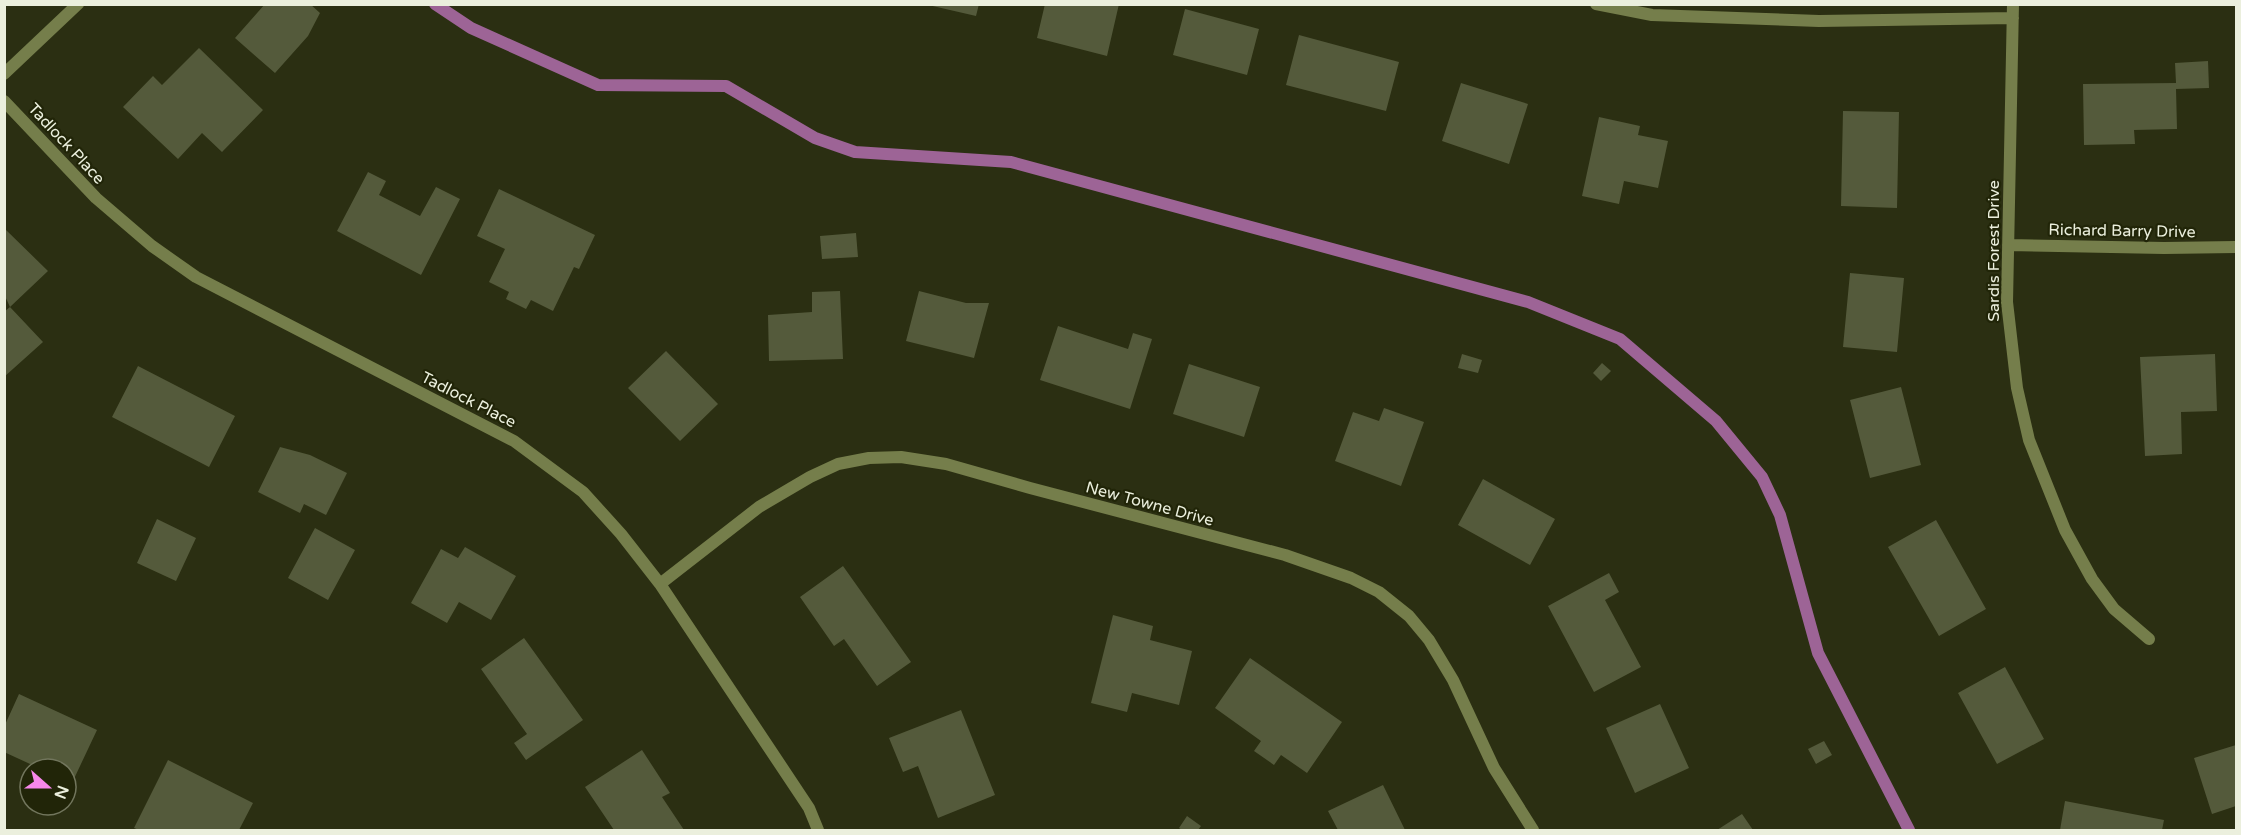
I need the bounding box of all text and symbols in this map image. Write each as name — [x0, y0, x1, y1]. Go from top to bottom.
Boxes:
street label: Tadlock Place — [24, 99, 109, 188]
street label: Sardis Forest Drive — [1984, 180, 2004, 322]
street label: Richard Barry Drive — [2048, 220, 2196, 242]
street label: Tadlock Place — [418, 367, 519, 432]
street label: New Towne Drive — [1083, 477, 1216, 531]
north arrow — [18, 757, 78, 817]
text: N — [49, 782, 73, 802]

